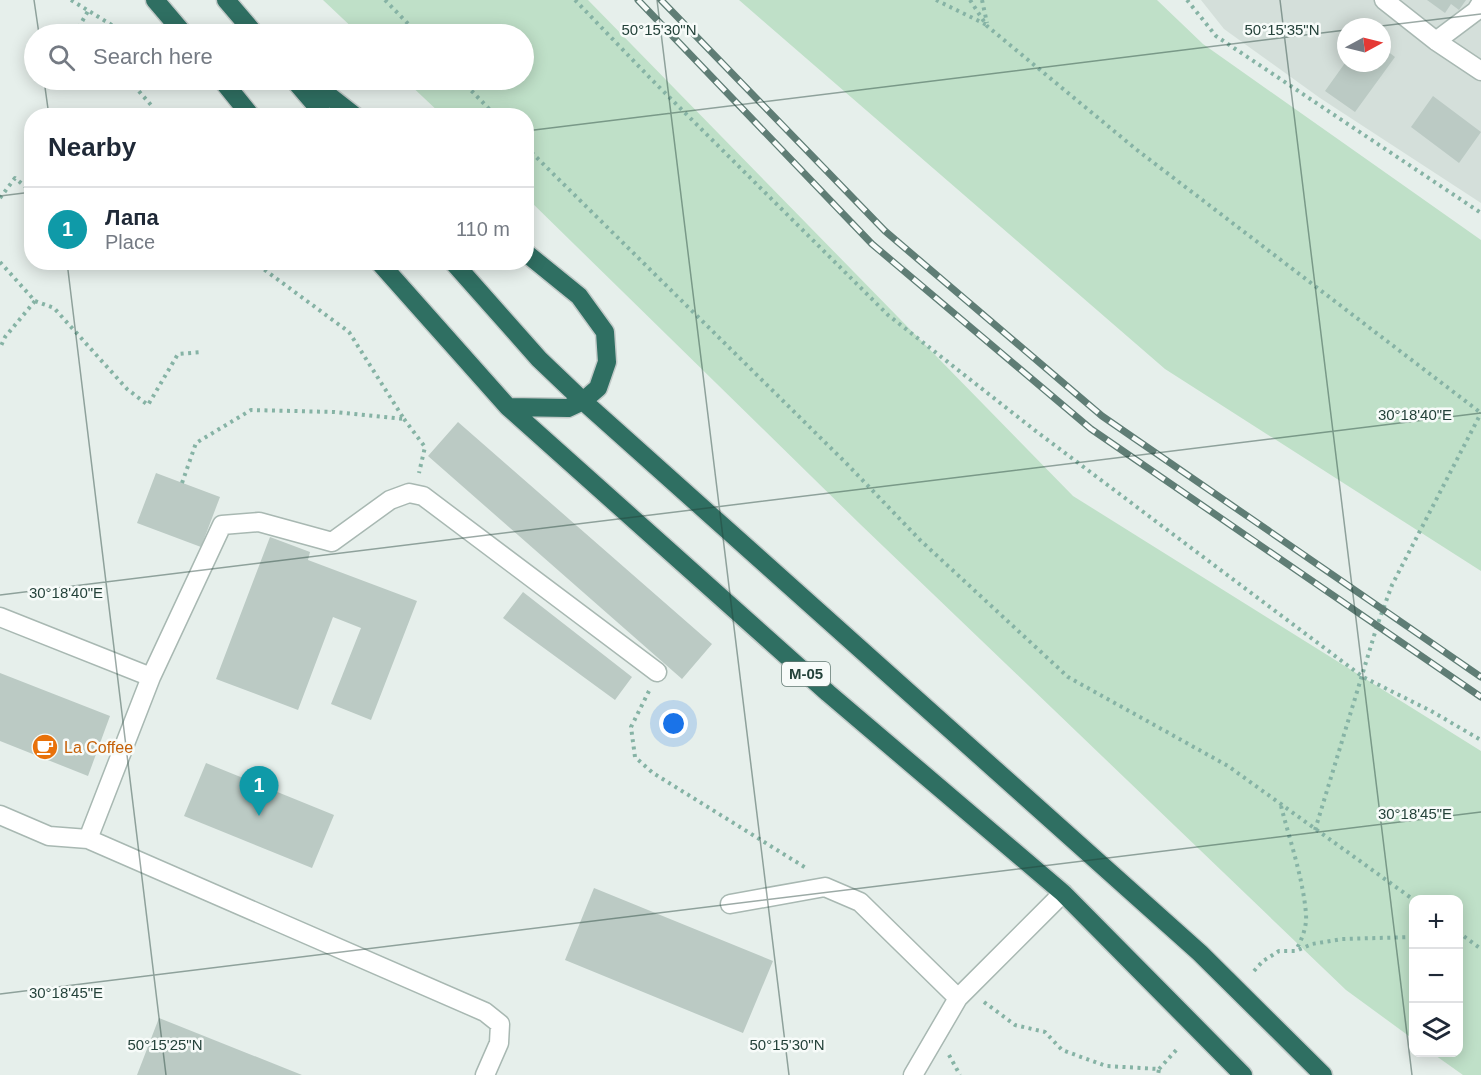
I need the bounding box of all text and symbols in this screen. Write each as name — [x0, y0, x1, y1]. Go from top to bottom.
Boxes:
north arrow — [1337, 18, 1391, 72]
text: 50°15'30"N — [621, 21, 697, 38]
text: 50°15'35"N — [1244, 21, 1320, 38]
search box — [24, 24, 534, 90]
icon: search — [45, 41, 78, 74]
text: Search here — [93, 44, 213, 69]
text: Nearby — [48, 132, 136, 162]
text: Лапа — [105, 205, 159, 230]
text: 1 — [62, 218, 73, 240]
text: 110 m — [456, 218, 510, 240]
text: Place — [105, 231, 155, 253]
text: 30°18'40"E — [1378, 406, 1452, 423]
text: 30°18'40"E — [29, 584, 103, 601]
road number: М-05 — [782, 662, 830, 686]
your location — [659, 709, 688, 738]
cafe icon: La Coffee — [30, 732, 60, 762]
place label: La Coffee — [64, 739, 133, 756]
pin: 1 — [240, 766, 278, 816]
text: 30°18'45"E — [1378, 805, 1452, 822]
map controls — [1409, 895, 1463, 1057]
button: + — [1409, 895, 1463, 949]
button: − — [1409, 949, 1463, 1003]
text: 30°18'45"E — [29, 984, 103, 1001]
button: layers — [1409, 1003, 1463, 1057]
text: 50°15'25"N — [127, 1036, 203, 1053]
text: 50°15'30"N — [749, 1036, 825, 1053]

